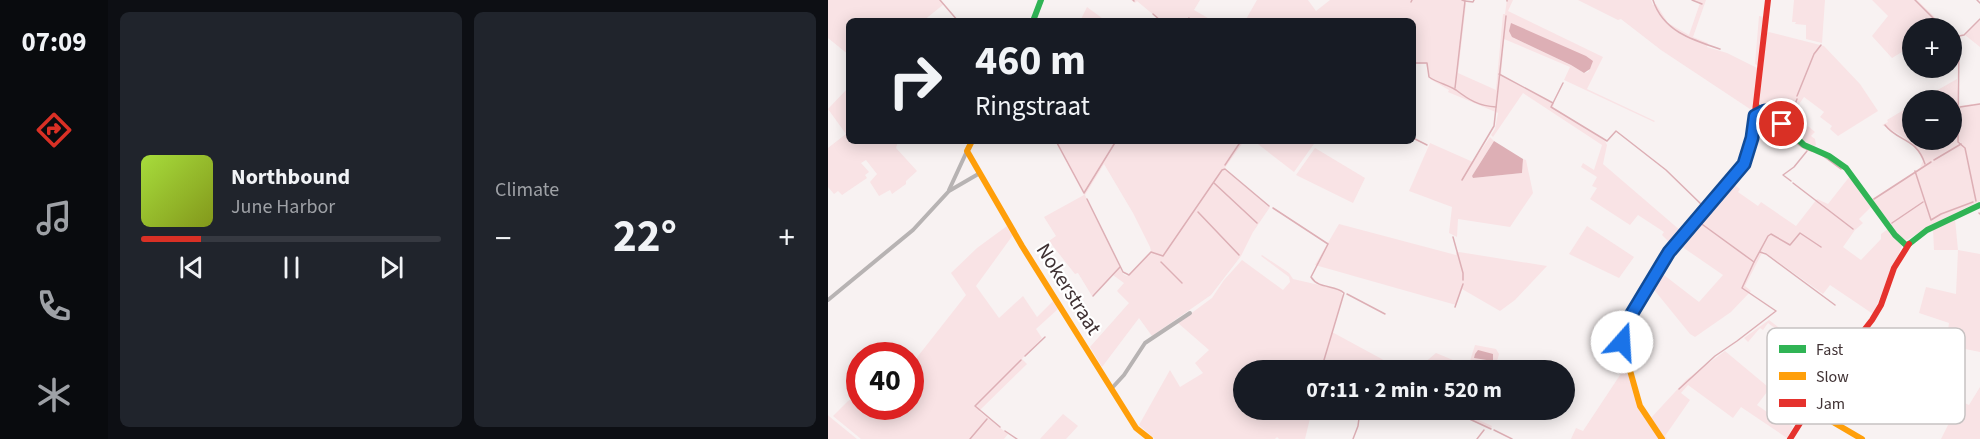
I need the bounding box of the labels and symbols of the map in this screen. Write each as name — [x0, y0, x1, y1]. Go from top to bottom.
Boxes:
pin — [1756, 98, 1807, 149]
street label: Nokerstraat — [1029, 237, 1109, 341]
position arrow — [1590, 310, 1654, 374]
legend — [1767, 328, 1965, 424]
text: Fast — [1816, 339, 1844, 361]
speed limit sign: 40 — [846, 342, 924, 420]
text: Slow — [1816, 366, 1849, 388]
text: Jam — [1816, 393, 1845, 415]

